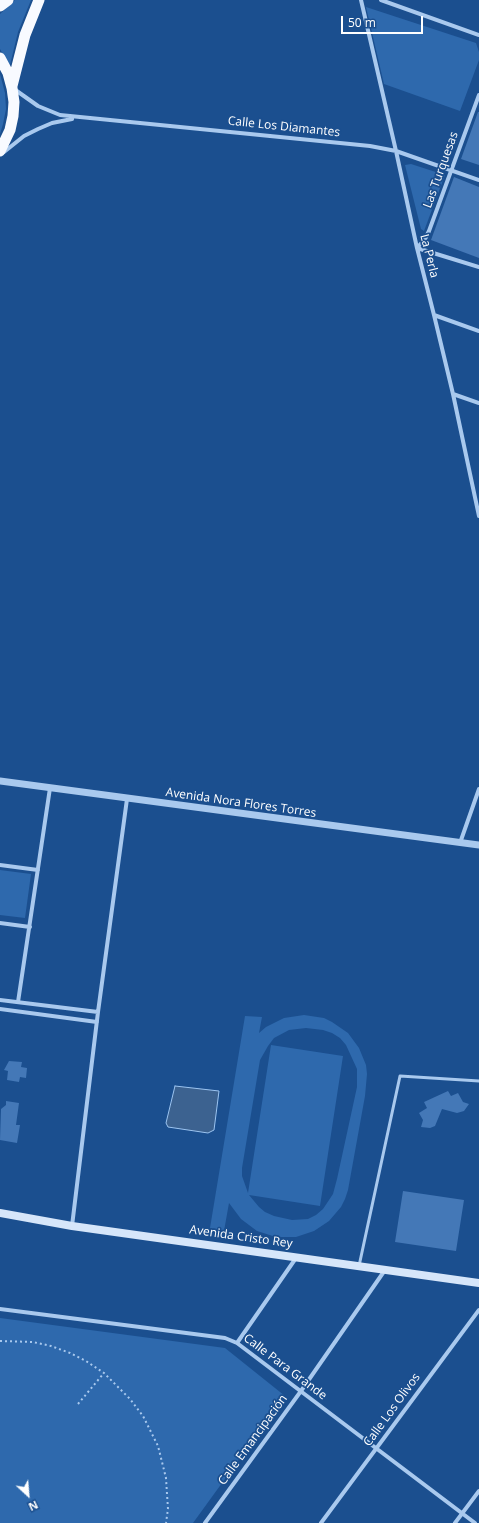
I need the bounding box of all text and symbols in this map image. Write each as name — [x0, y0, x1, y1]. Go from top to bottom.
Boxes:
scale bar — [343, 8, 425, 34]
text: 50 m — [348, 14, 376, 31]
street label: Calle Los Diamantes — [227, 114, 341, 140]
street label: Las Turquesas — [421, 130, 461, 210]
street label: La Perla — [417, 233, 441, 279]
street label: Avenida Nora Flores Torres — [165, 785, 317, 821]
street label: Avenida Cristo Rey — [189, 1223, 293, 1251]
street label: Calle Para Grande — [241, 1331, 329, 1403]
street label: Calle Los Olivos — [361, 1371, 423, 1449]
street label: Calle Emancipación — [215, 1392, 291, 1488]
north arrow — [8, 1475, 48, 1515]
text: N — [26, 1498, 41, 1515]

